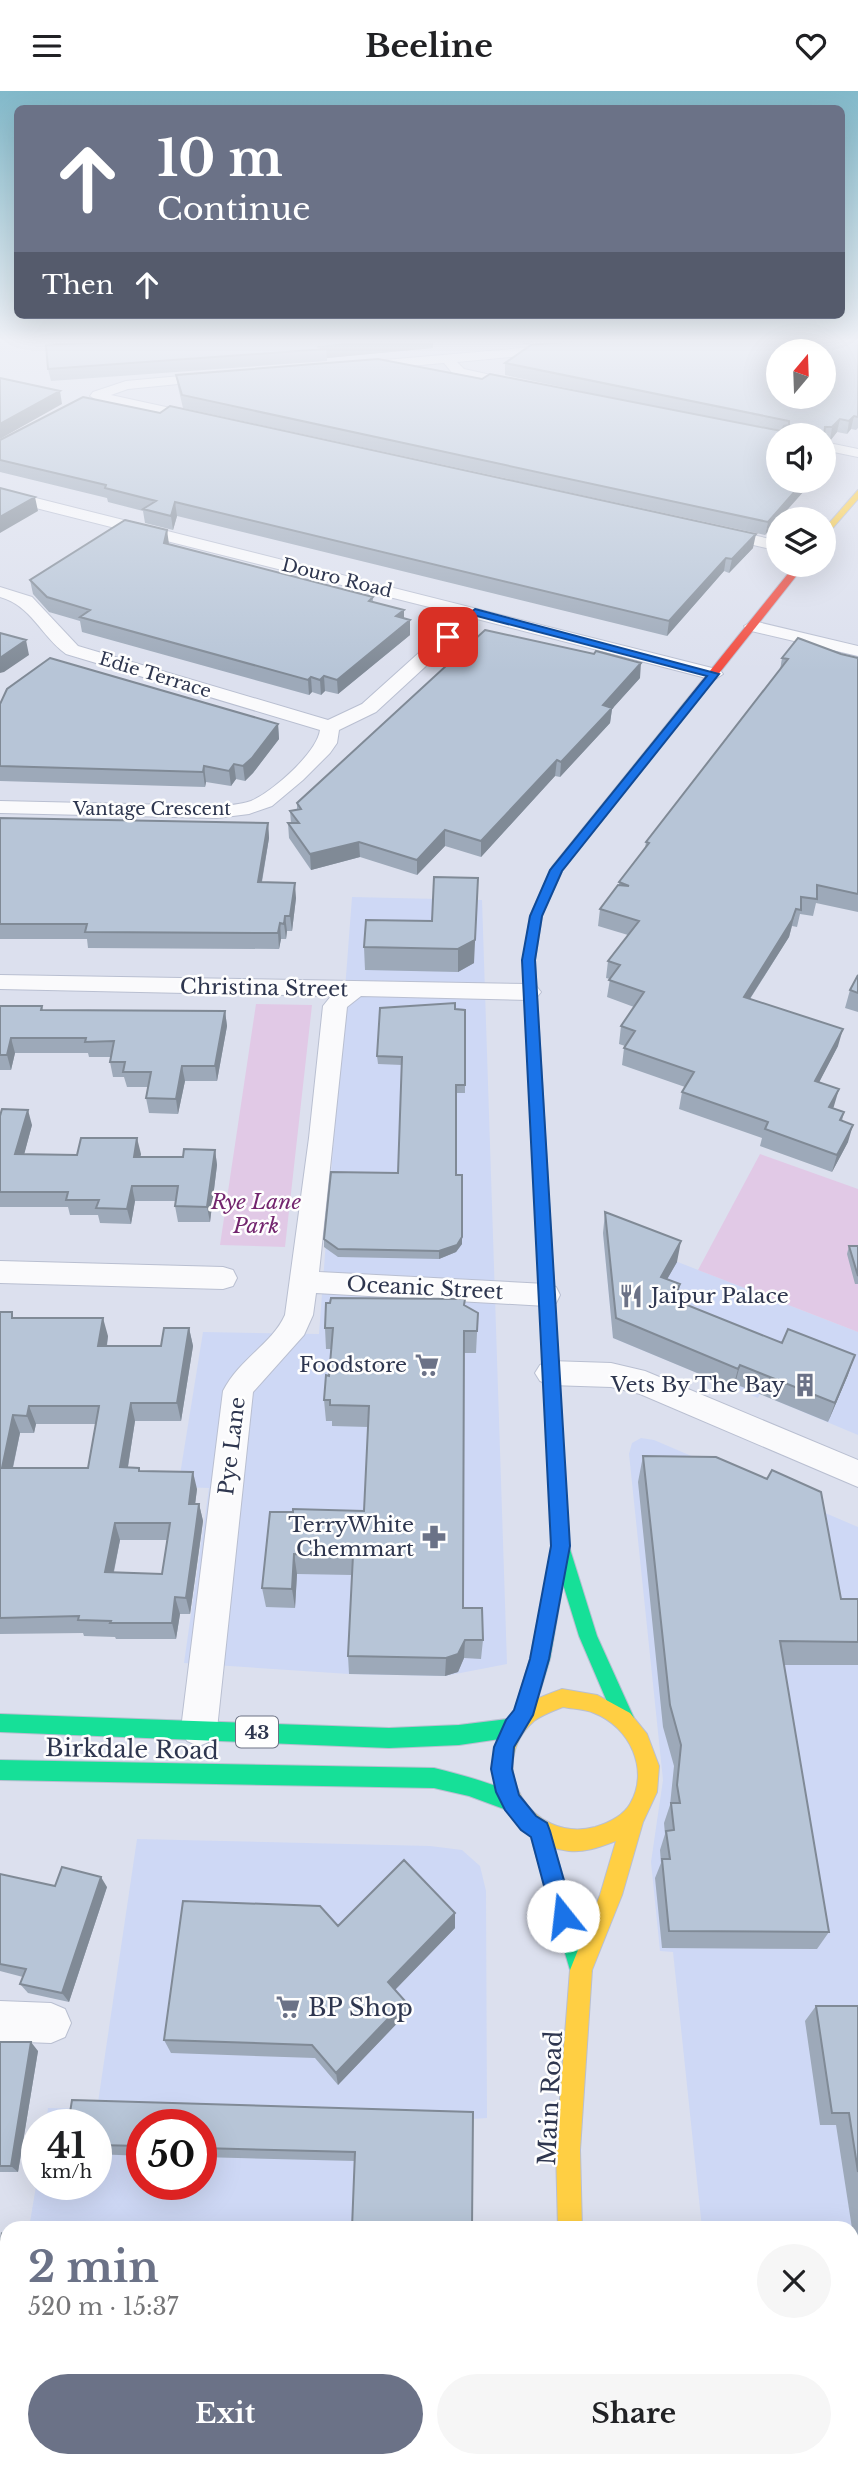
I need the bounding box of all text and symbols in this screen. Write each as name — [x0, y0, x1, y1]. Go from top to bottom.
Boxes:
text: Beeline — [365, 26, 493, 66]
icon: menu — [28, 27, 66, 65]
icon: heart — [792, 27, 830, 65]
text: 10 m — [157, 128, 283, 189]
icon: ahead — [42, 133, 133, 224]
text: Continue — [157, 189, 310, 229]
icon: ahead — [128, 266, 166, 304]
text: Then — [42, 269, 114, 301]
north arrow — [766, 339, 836, 409]
map controls — [766, 339, 836, 577]
button: sound — [766, 423, 836, 493]
button: layers — [766, 507, 836, 577]
street label: Douro Road — [280, 554, 394, 602]
pin — [418, 607, 478, 667]
icon: arrive — [429, 618, 467, 656]
street label: Edie Terrace — [96, 647, 214, 703]
street label: Vantage Crescent — [72, 798, 231, 820]
street label: Christina Street — [180, 974, 348, 1002]
park label: Rye Lane Park — [210, 1189, 301, 1239]
street label: Oceanic Street — [346, 1271, 504, 1305]
restaurant icon: Jaipur Palace — [617, 1282, 645, 1310]
place label: Jaipur Palace — [648, 1283, 789, 1309]
supermarket icon: Foodstore — [413, 1351, 441, 1379]
place label: Foodstore — [299, 1352, 407, 1378]
building icon: Vets By The Bay — [791, 1371, 819, 1399]
place label: Vets By The Bay — [610, 1372, 786, 1398]
street label: Pye Lane — [213, 1395, 251, 1497]
place label: TerryWhite Chemmart — [288, 1512, 414, 1562]
pharmacy icon: TerryWhite Chemmart — [420, 1523, 448, 1551]
road number: 43 — [236, 1716, 278, 1747]
street label: Birkdale Road — [45, 1733, 219, 1765]
position arrow — [526, 1879, 600, 1953]
supermarket icon: BP Shop — [274, 1993, 302, 2021]
place label: BP Shop — [308, 1993, 413, 2022]
street label: Main Road — [532, 2030, 568, 2166]
speed limit sign: 50 — [126, 2109, 217, 2200]
text: 41 — [47, 2124, 86, 2167]
text: km/h — [41, 2161, 92, 2183]
text: 2 min — [28, 2241, 159, 2293]
button: close — [757, 2244, 831, 2318]
text: 520 m · 15:37 — [28, 2293, 178, 2321]
button: Exit — [28, 2374, 423, 2454]
button: Share — [437, 2374, 831, 2454]

